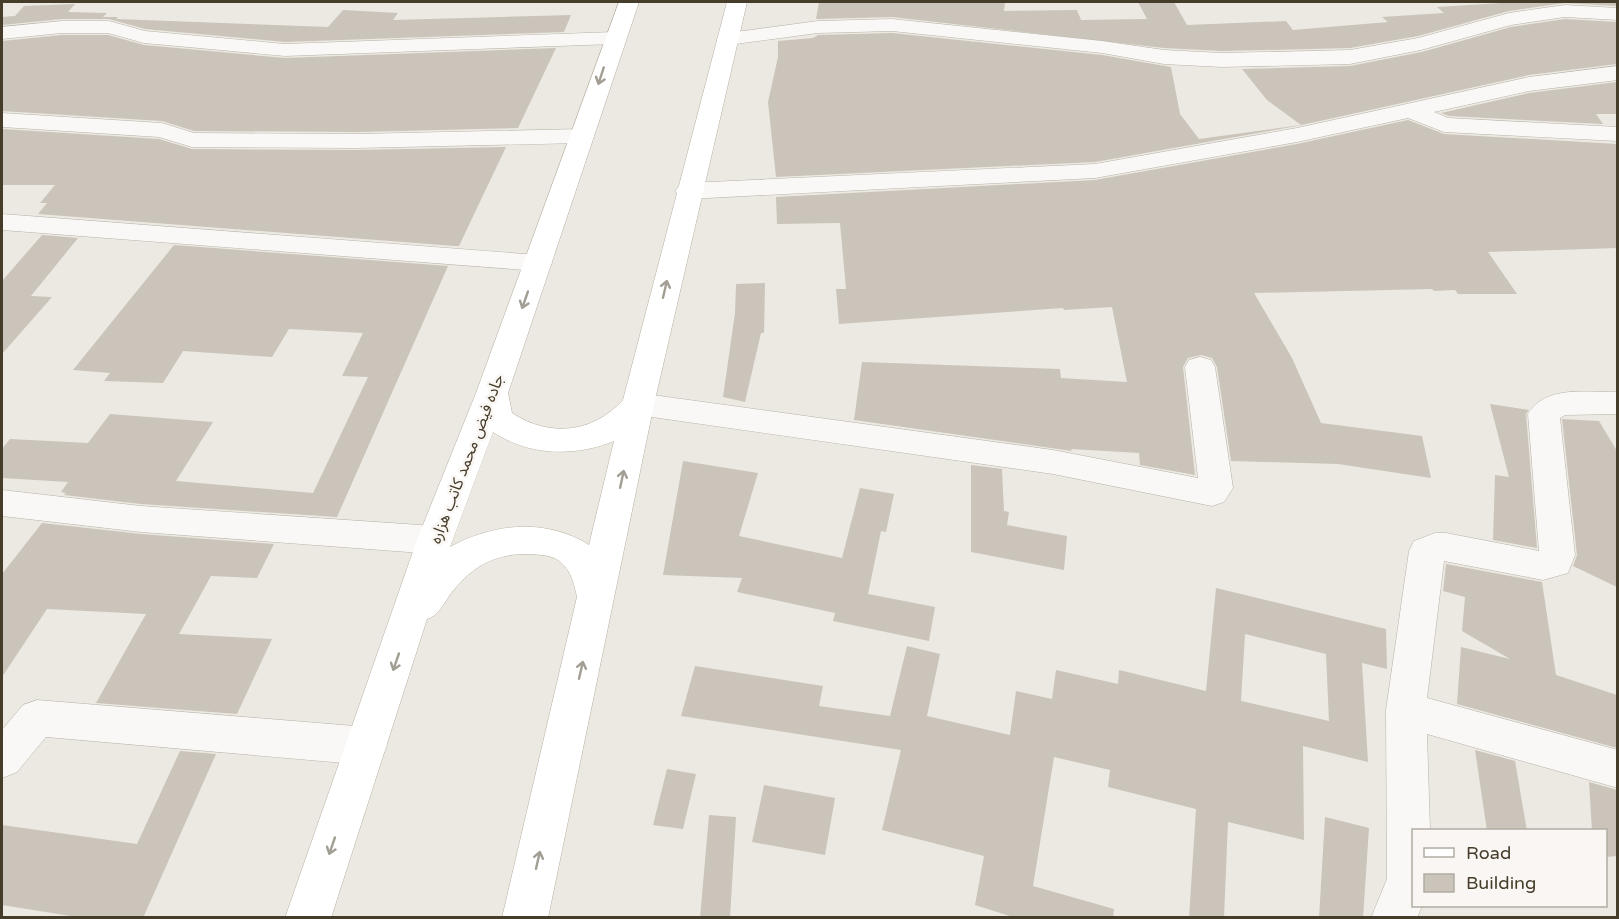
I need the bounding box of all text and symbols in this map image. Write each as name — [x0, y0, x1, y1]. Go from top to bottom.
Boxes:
one-way arrow — [595, 66, 606, 85]
one-way arrow — [659, 280, 671, 299]
one-way arrow — [518, 290, 529, 309]
street label: جاده فیض محمد کاتب هزاره — [425, 371, 509, 547]
one-way arrow — [617, 470, 628, 490]
one-way arrow — [389, 652, 400, 671]
one-way arrow — [575, 661, 587, 680]
legend — [1412, 829, 1607, 907]
one-way arrow — [326, 836, 337, 855]
text: Road — [1466, 842, 1511, 864]
one-way arrow — [533, 851, 544, 871]
text: Building — [1466, 872, 1536, 894]

